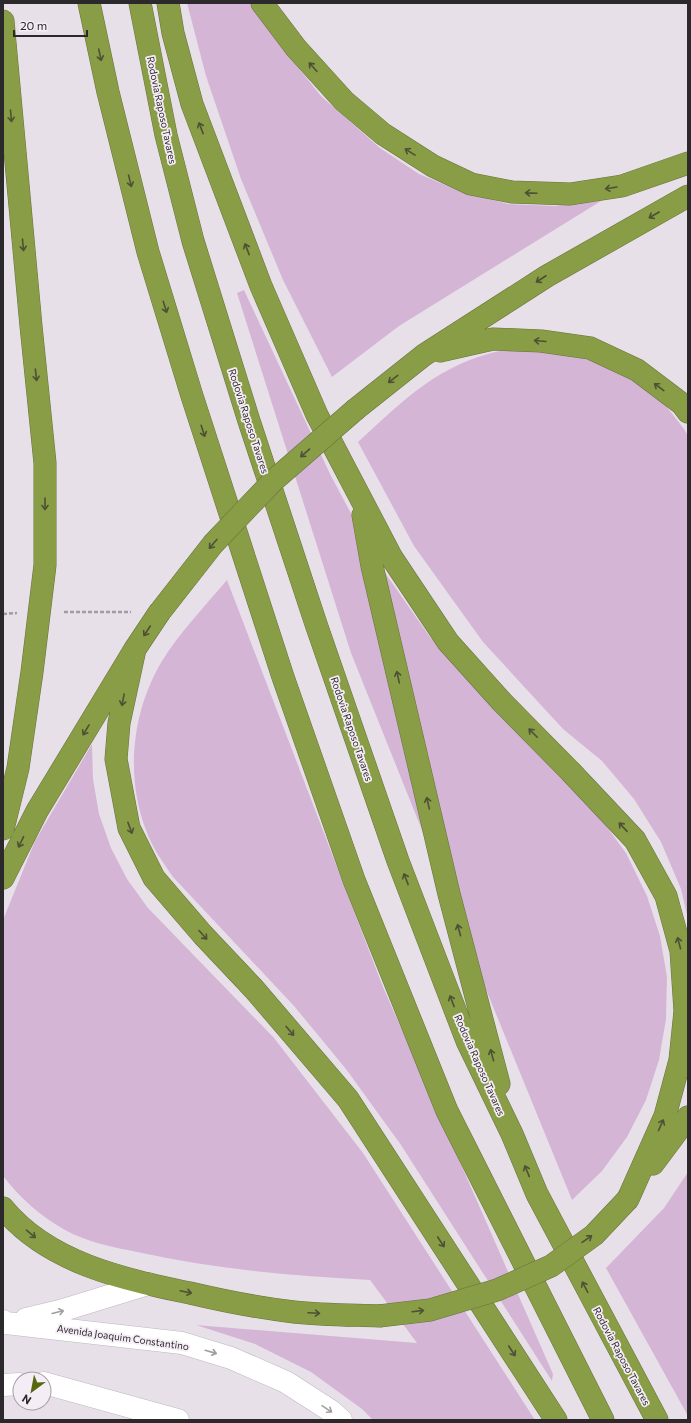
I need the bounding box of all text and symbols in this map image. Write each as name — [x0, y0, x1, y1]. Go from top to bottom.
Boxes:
scale bar — [14, 12, 87, 38]
text: 20 m — [20, 18, 47, 32]
one-way arrow — [97, 48, 105, 61]
street label: Rodovia Raposo Tavares — [145, 55, 179, 165]
one-way arrow — [308, 62, 318, 72]
one-way arrow — [8, 109, 15, 122]
one-way arrow — [196, 122, 204, 134]
one-way arrow — [405, 148, 416, 156]
one-way arrow — [127, 174, 135, 187]
one-way arrow — [605, 184, 618, 192]
one-way arrow — [525, 189, 538, 197]
one-way arrow — [648, 211, 660, 219]
one-way arrow — [20, 238, 27, 251]
one-way arrow — [242, 244, 250, 256]
one-way arrow — [535, 276, 547, 284]
one-way arrow — [162, 300, 169, 313]
one-way arrow — [534, 338, 547, 345]
street label: Rodovia Raposo Tavares — [226, 367, 272, 475]
one-way arrow — [32, 368, 40, 381]
one-way arrow — [388, 375, 399, 384]
one-way arrow — [653, 383, 664, 391]
one-way arrow — [200, 424, 207, 437]
one-way arrow — [300, 448, 310, 457]
one-way arrow — [41, 497, 49, 510]
one-way arrow — [209, 539, 218, 550]
one-way arrow — [143, 625, 151, 636]
one-way arrow — [394, 671, 401, 684]
street label: Rodovia Raposo Tavares — [329, 675, 376, 783]
one-way arrow — [119, 694, 127, 707]
one-way arrow — [81, 724, 89, 736]
one-way arrow — [528, 728, 538, 738]
one-way arrow — [424, 797, 431, 810]
one-way arrow — [127, 822, 134, 835]
one-way arrow — [618, 822, 627, 832]
one-way arrow — [17, 836, 24, 848]
one-way arrow — [401, 874, 409, 886]
one-way arrow — [455, 923, 462, 936]
one-way arrow — [198, 929, 207, 939]
one-way arrow — [675, 936, 682, 949]
one-way arrow — [447, 995, 455, 1007]
street label: Rodovia Raposo Tavares — [452, 1013, 508, 1118]
one-way arrow — [286, 1025, 295, 1036]
one-way arrow — [487, 1049, 495, 1062]
one-way arrow — [658, 1120, 665, 1132]
one-way arrow — [523, 1165, 531, 1177]
one-way arrow — [26, 1229, 37, 1238]
one-way arrow — [582, 1235, 593, 1244]
one-way arrow — [437, 1236, 445, 1247]
one-way arrow — [581, 1281, 589, 1293]
one-way arrow — [179, 1289, 192, 1297]
street label: Rodovia Raposo Tavares — [591, 1305, 653, 1408]
one-way arrow — [51, 1307, 64, 1315]
one-way arrow — [411, 1307, 424, 1315]
one-way arrow — [307, 1309, 320, 1317]
street label: Avenida Joaquim Constantino — [56, 1322, 190, 1352]
one-way arrow — [508, 1345, 516, 1356]
one-way arrow — [204, 1349, 217, 1356]
north arrow — [12, 1371, 52, 1411]
text: N — [19, 1392, 33, 1408]
one-way arrow — [321, 1405, 332, 1413]

